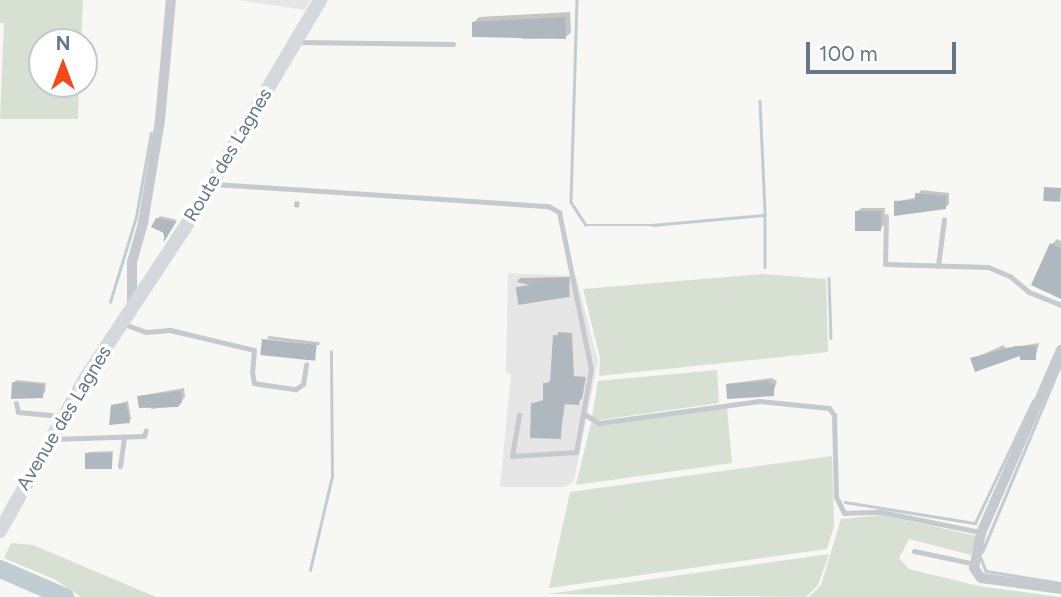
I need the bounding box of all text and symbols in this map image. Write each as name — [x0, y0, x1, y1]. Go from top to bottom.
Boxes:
north arrow — [28, 28, 98, 98]
scale bar — [809, 28, 960, 72]
text: N — [56, 32, 70, 55]
text: 100 m — [819, 41, 878, 66]
street label: Route des Lagnes — [179, 84, 277, 226]
street label: Avenue des Lagnes — [12, 342, 116, 494]

